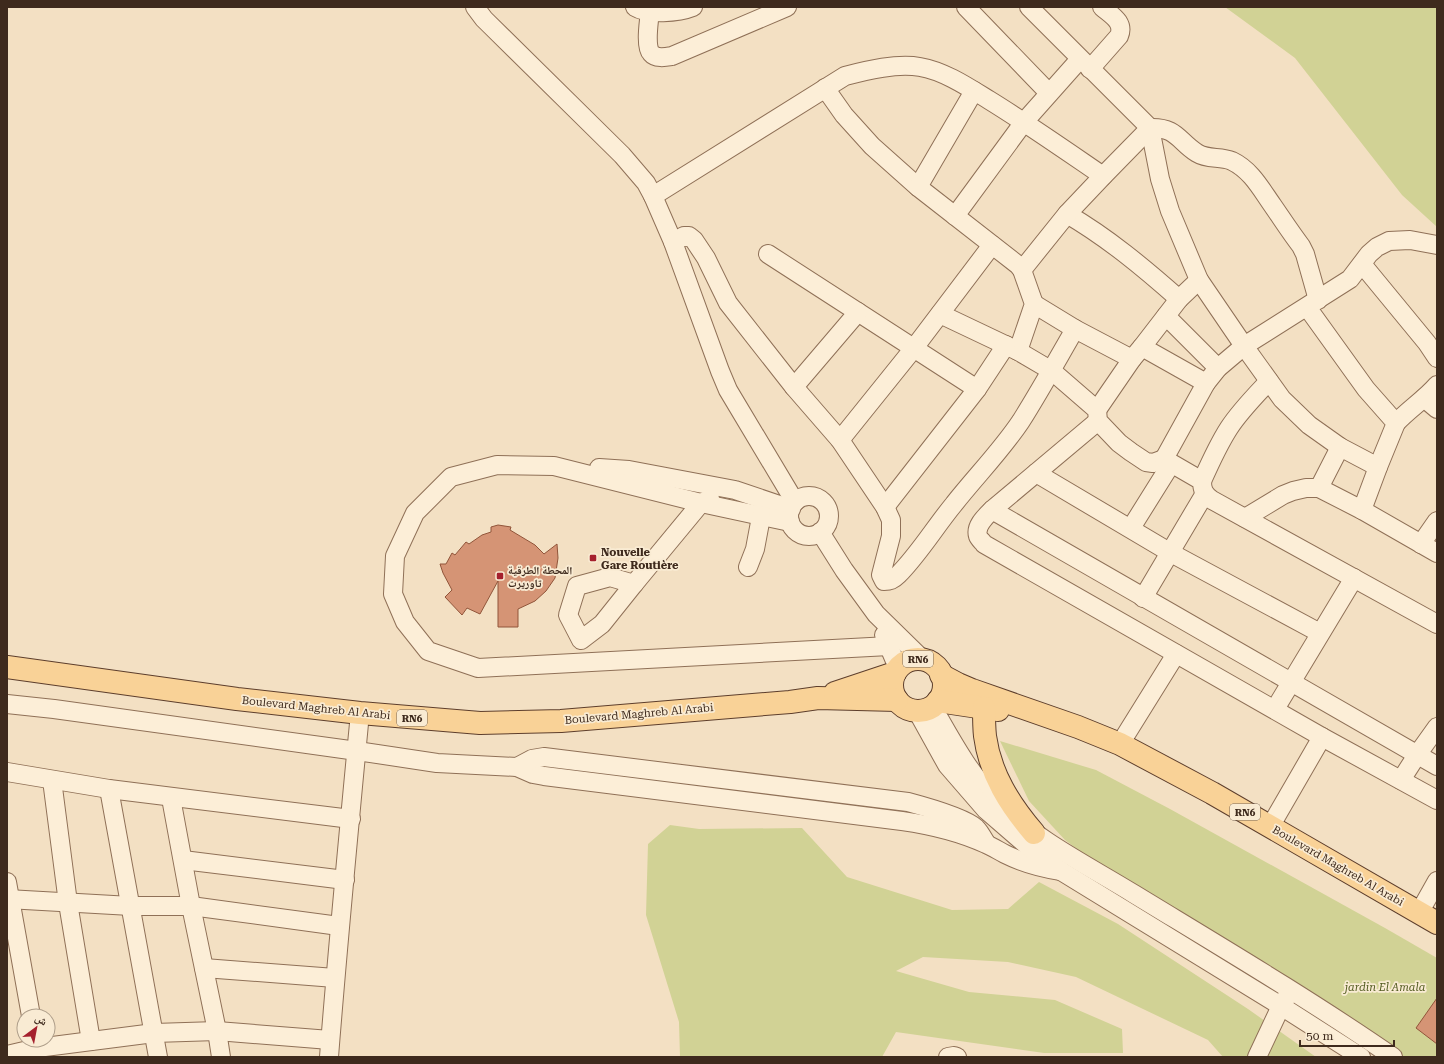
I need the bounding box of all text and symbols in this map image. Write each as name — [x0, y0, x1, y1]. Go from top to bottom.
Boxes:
place label: Nouvelle Gare Routière — [601, 546, 679, 572]
marker: Nouvelle Gare Routière — [588, 553, 598, 563]
place label: المحطة الطرقية تاوريرت — [508, 564, 572, 590]
marker: المحطة الطرقية تاوريرت — [495, 571, 505, 581]
road number: RN6 — [903, 651, 933, 667]
street label: Boulevard Maghreb Al Arabi — [241, 694, 391, 722]
street label: Boulevard Maghreb Al Arabi — [564, 701, 714, 727]
road number: RN6 — [397, 710, 427, 726]
road number: RN6 — [1230, 804, 1260, 820]
street label: Boulevard Maghreb Al Arabi — [1270, 823, 1406, 909]
park label: jardin El Amala — [1343, 981, 1426, 994]
north arrow — [16, 1008, 56, 1048]
text: ش — [32, 1011, 50, 1030]
scale bar — [1300, 1022, 1394, 1048]
text: 50 m — [1306, 1029, 1333, 1043]

